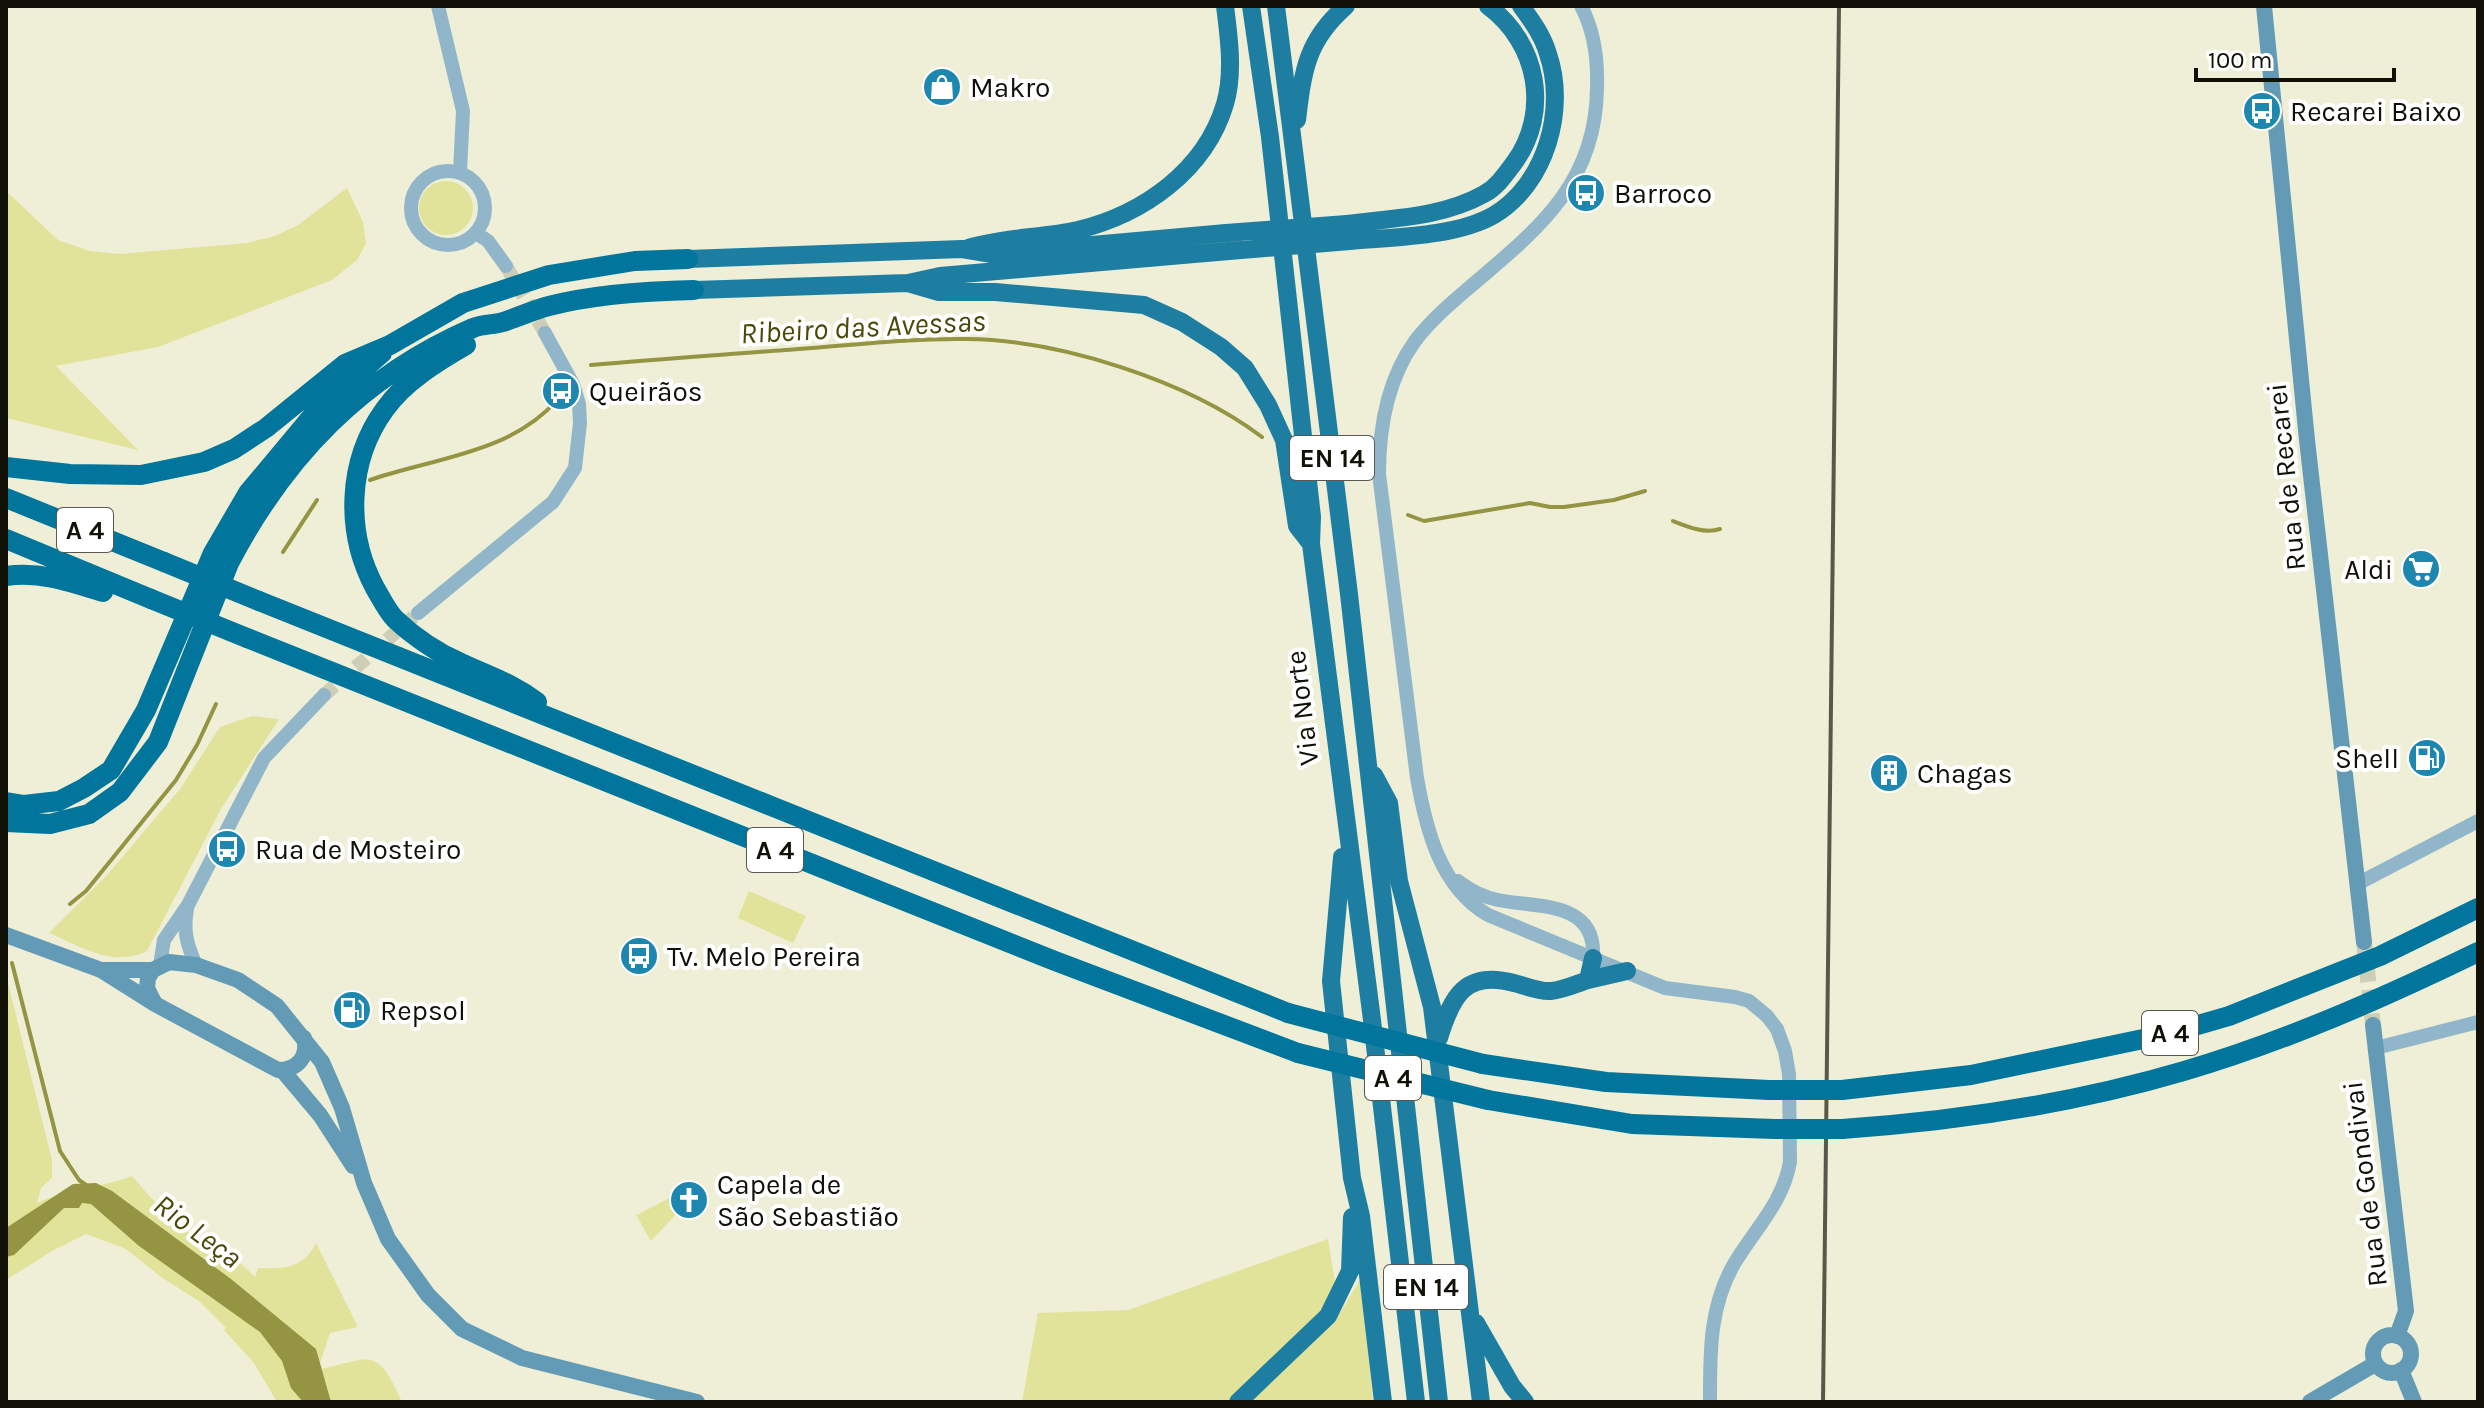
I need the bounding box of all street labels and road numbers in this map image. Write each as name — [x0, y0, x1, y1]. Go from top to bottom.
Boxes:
street label: Rua de Recarei — [2260, 382, 2312, 572]
road number: EN 14 — [1290, 436, 1374, 480]
road number: A 4 — [57, 508, 113, 552]
street label: Via Norte — [1279, 649, 1325, 767]
road number: A 4 — [747, 828, 803, 872]
road number: A 4 — [2142, 1011, 2198, 1055]
road number: A 4 — [1365, 1056, 1421, 1100]
street label: Rua de Gondivai — [2336, 1079, 2394, 1289]
road number: EN 14 — [1384, 1265, 1468, 1309]

